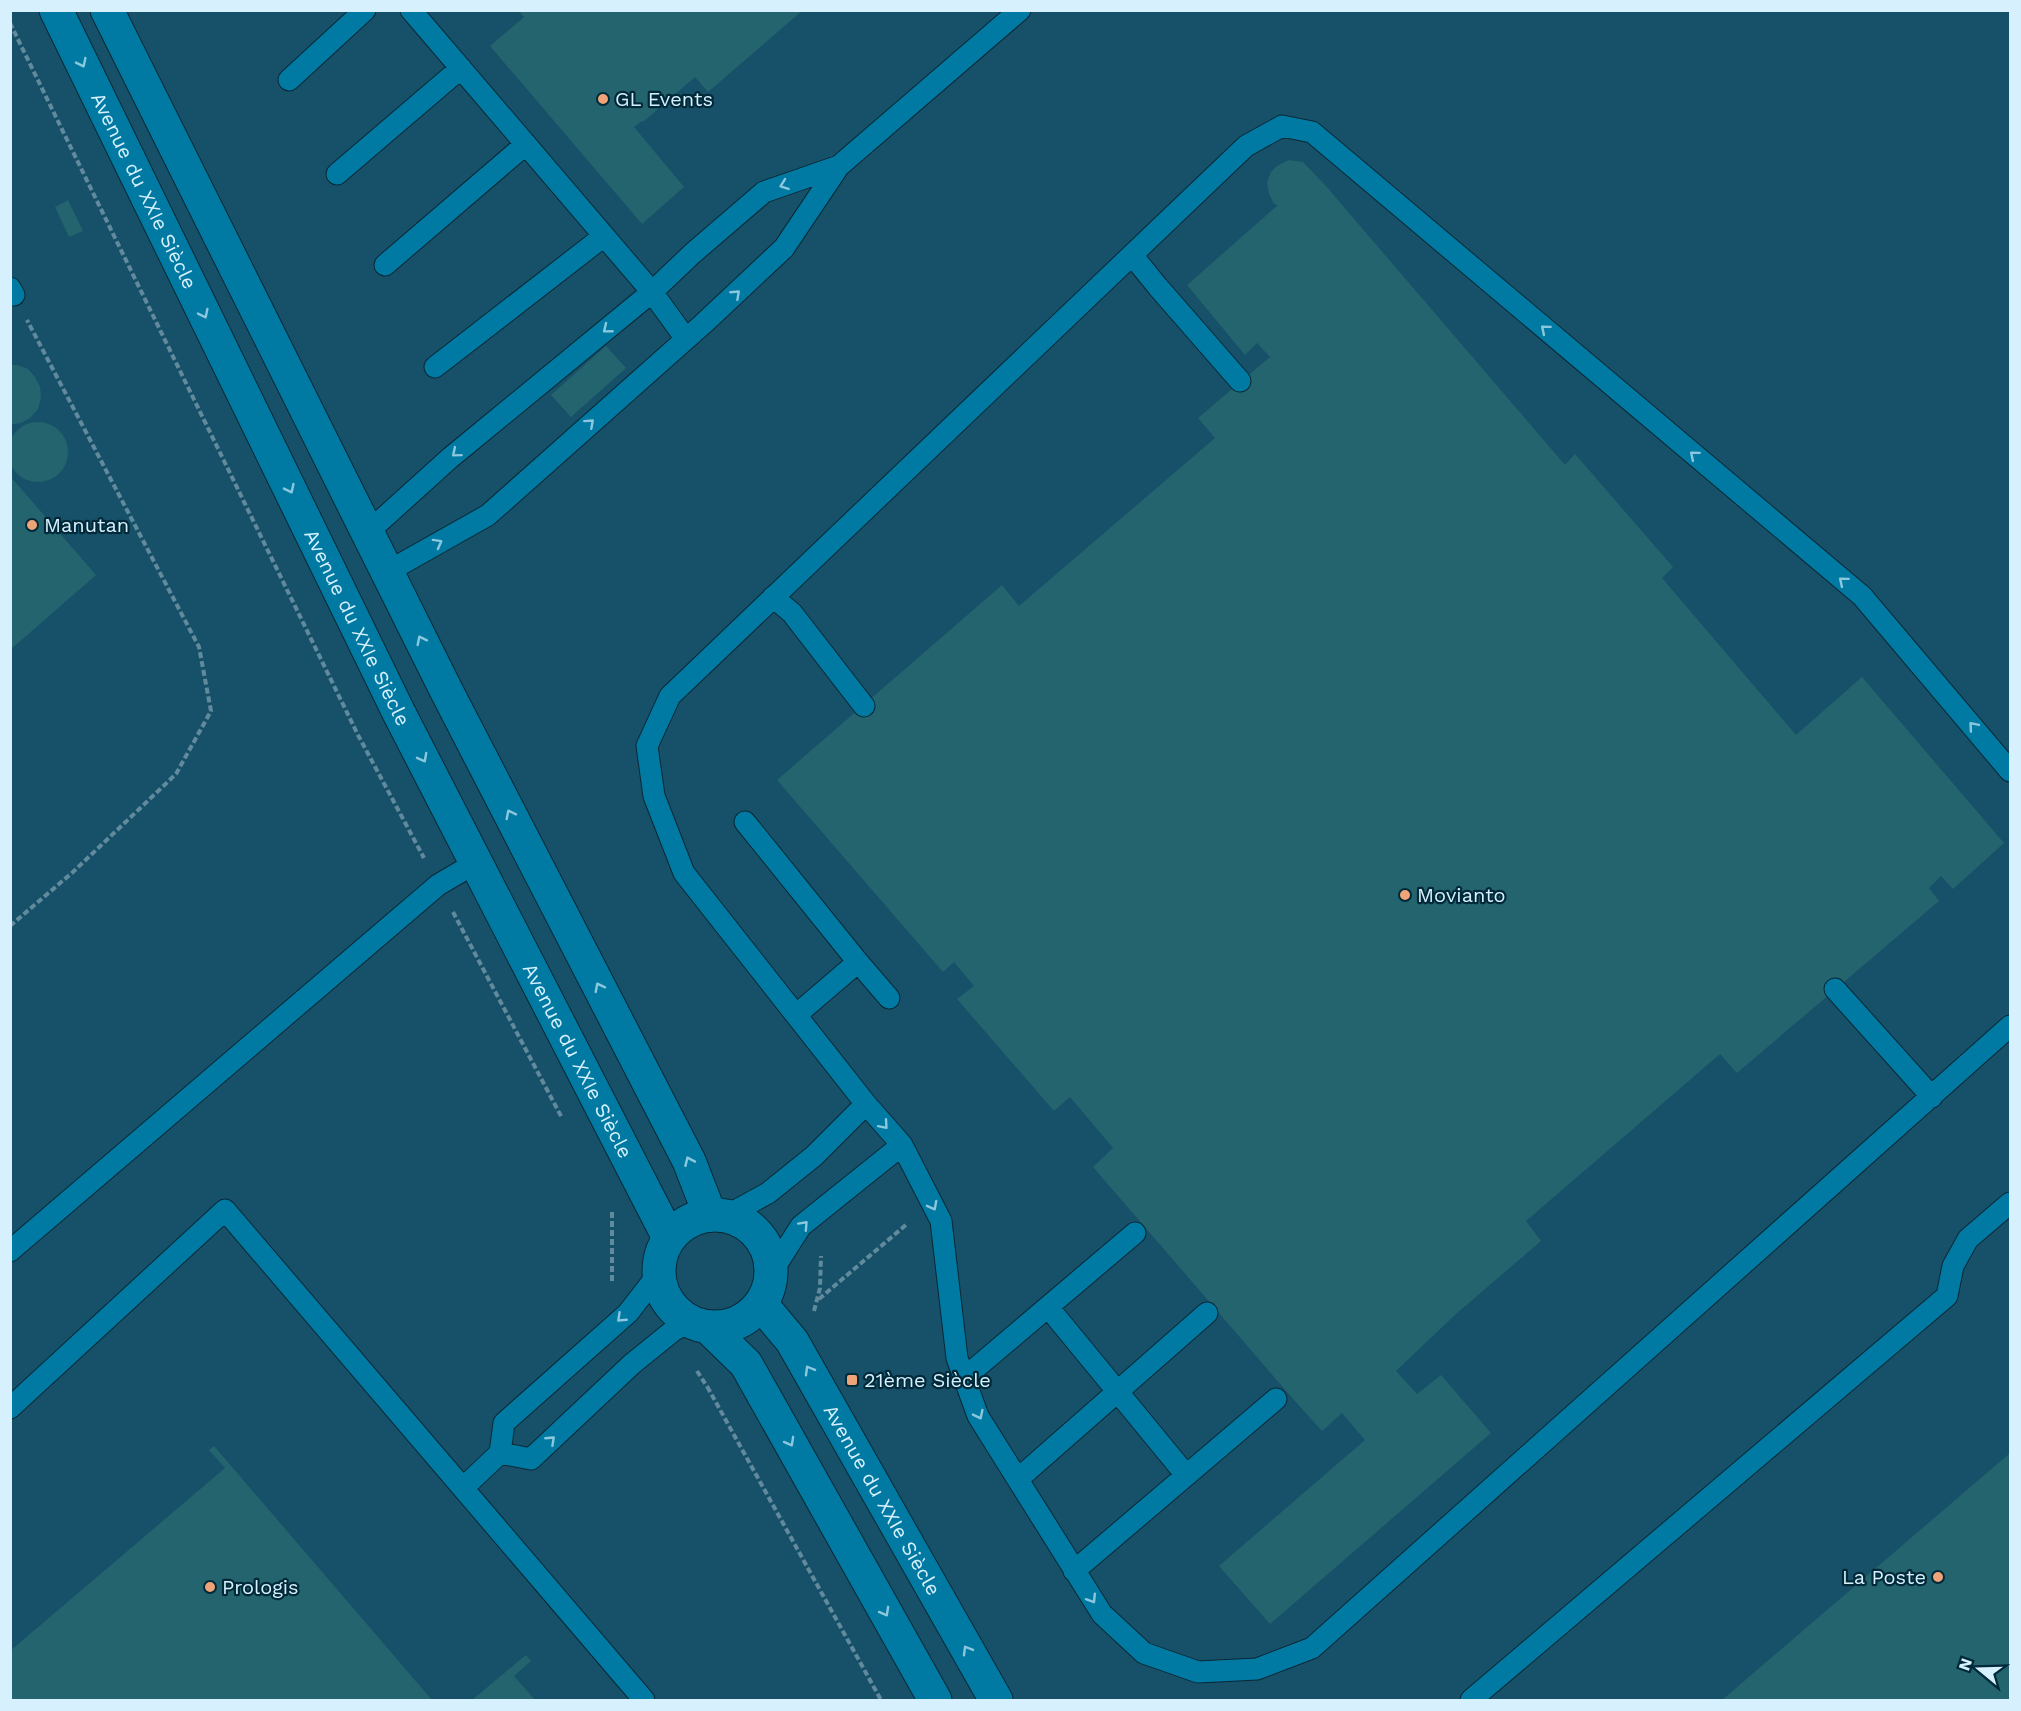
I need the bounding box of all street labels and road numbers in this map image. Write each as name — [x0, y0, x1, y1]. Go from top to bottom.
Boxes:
street label: Avenue du XXIe Siècle — [86, 88, 202, 293]
street label: Avenue du XXIe Siècle — [299, 525, 415, 730]
street label: Avenue du XXIe Siècle — [518, 959, 638, 1162]
street label: Avenue du XXIe Siècle — [819, 1400, 946, 1600]

